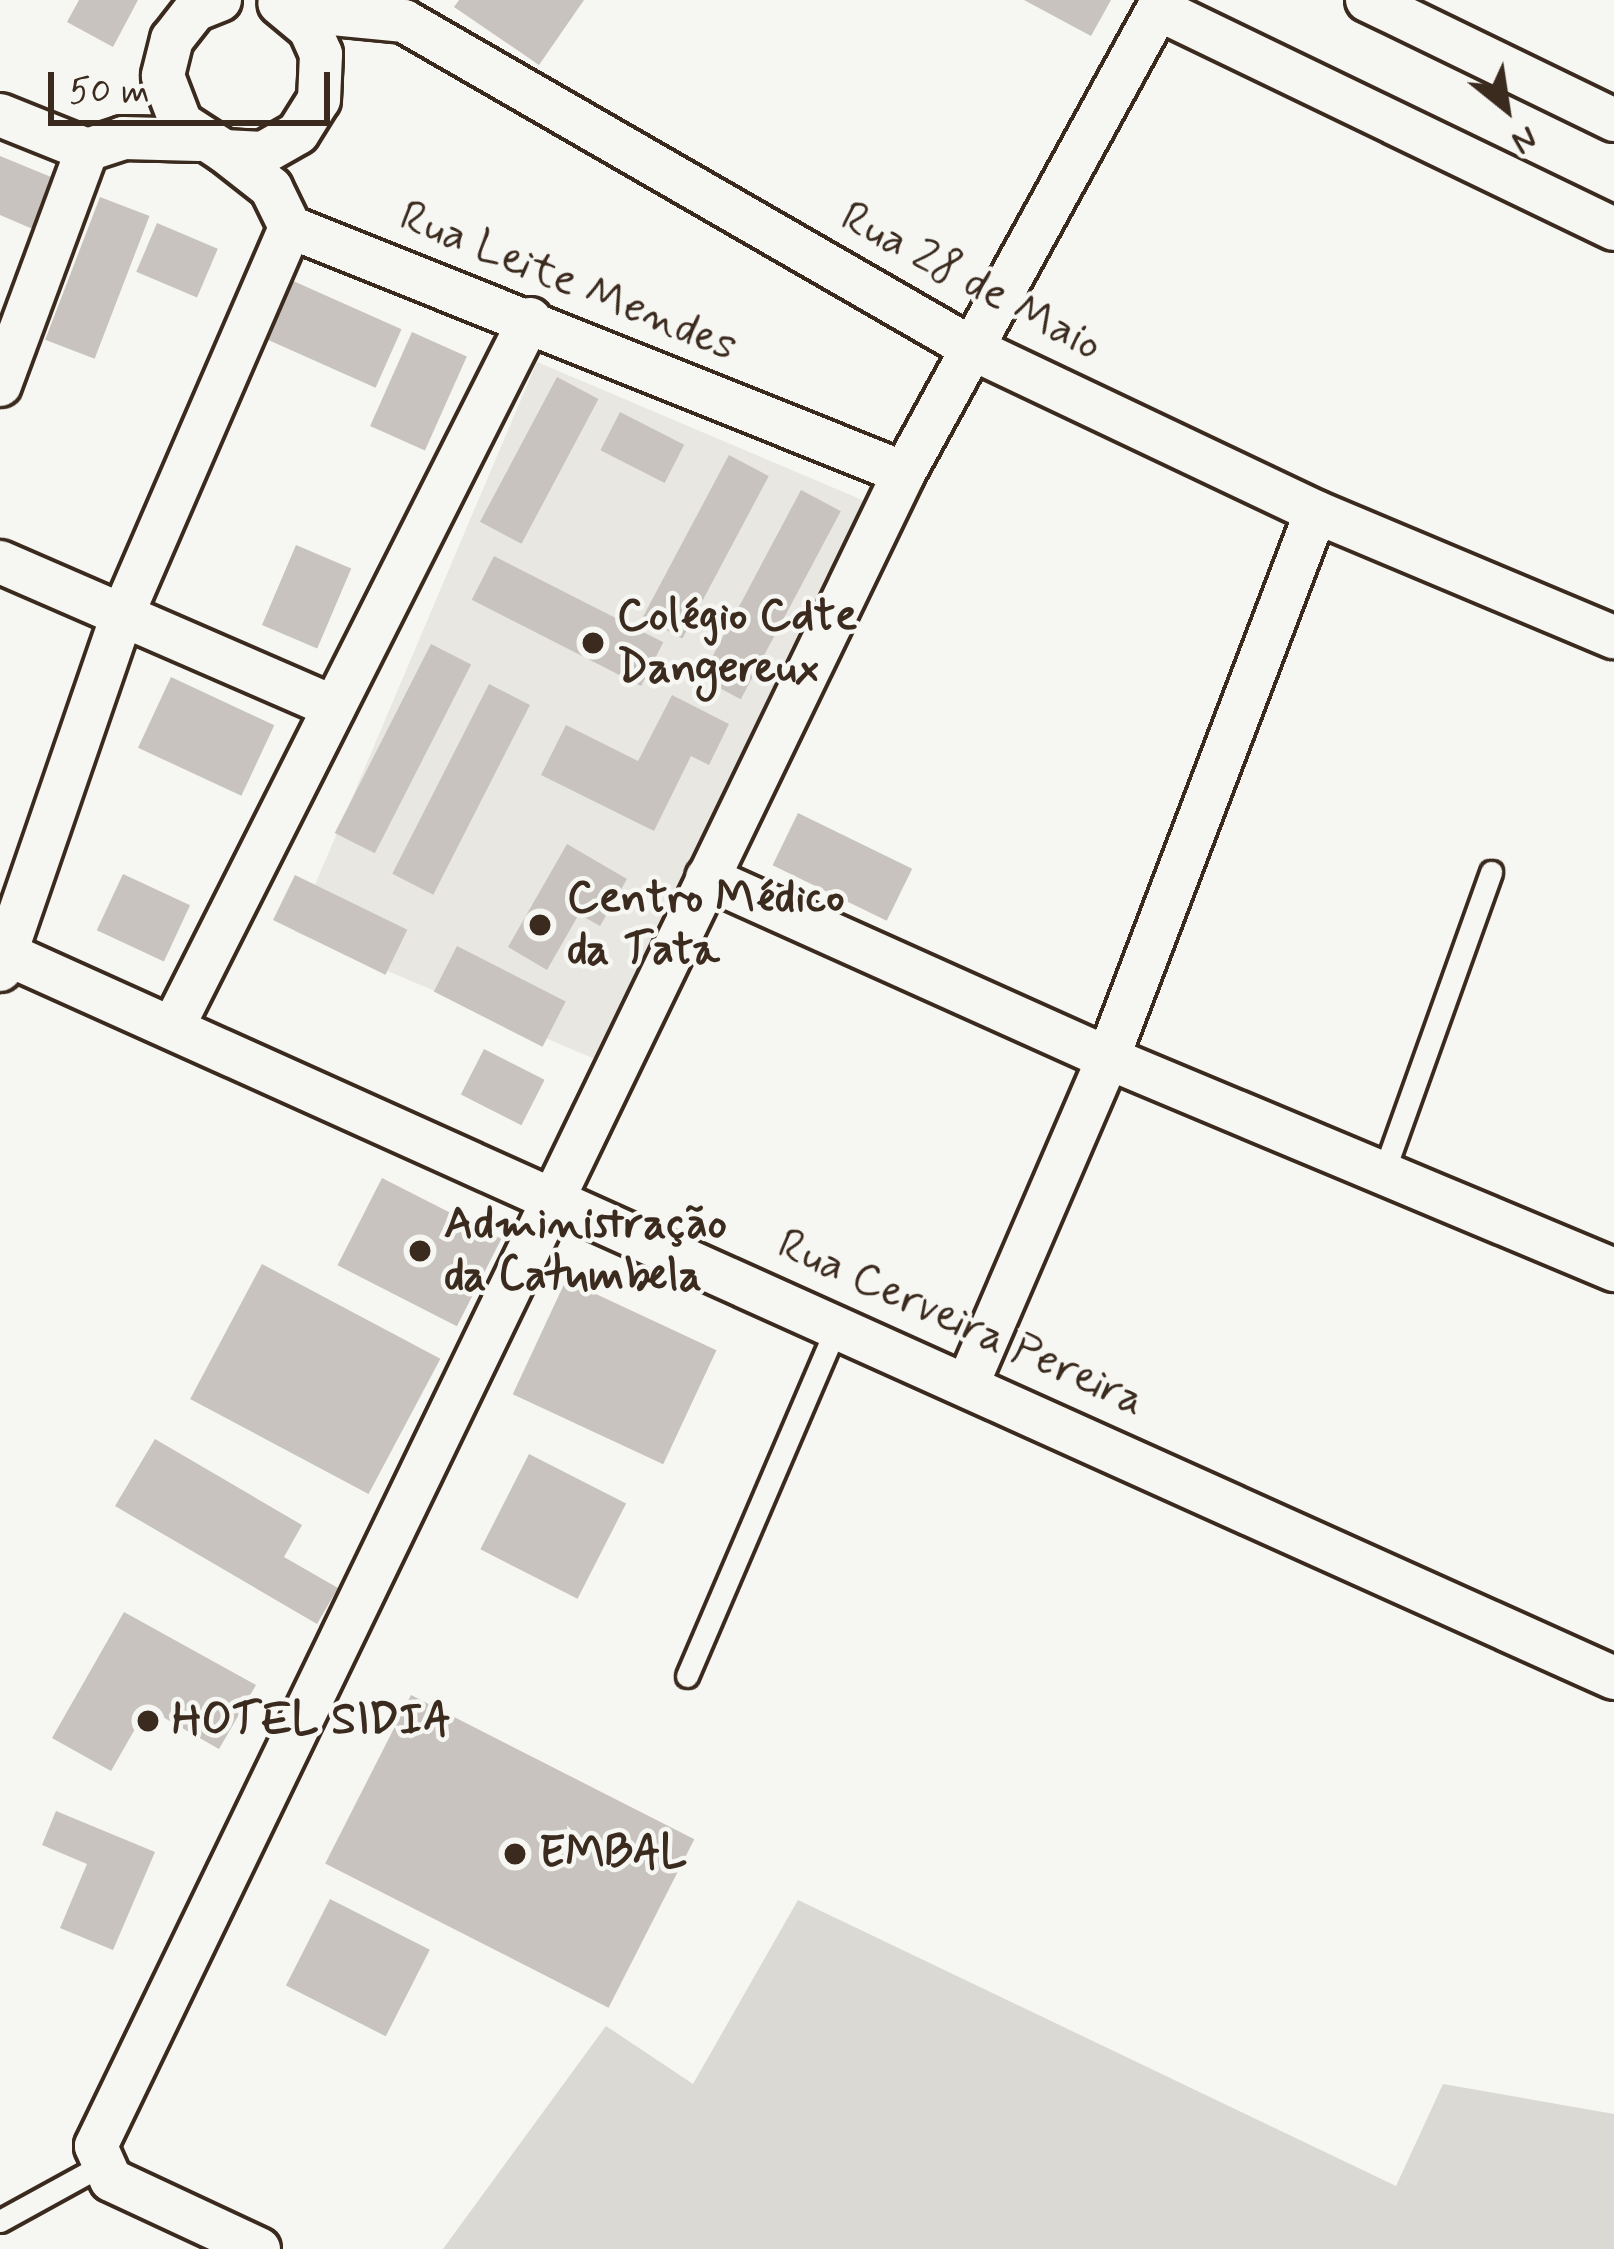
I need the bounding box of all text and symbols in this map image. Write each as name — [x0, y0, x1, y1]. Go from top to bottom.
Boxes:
scale bar — [54, 48, 336, 122]
north arrow — [1446, 48, 1566, 168]
text: 50 m — [69, 69, 150, 116]
text: N — [1503, 115, 1545, 164]
street label: Rua Leite Mendes — [396, 191, 740, 373]
street label: Rua 28 de Maio — [833, 191, 1109, 373]
place label: Colégio Cdte Dangereux — [617, 590, 857, 696]
marker: Colégio Cdte Dangereux — [580, 630, 606, 656]
place label: Centro Médico da Tata — [567, 872, 845, 978]
marker: Centro Médico da Tata — [524, 909, 556, 941]
place label: Administração da Catumbela — [444, 1198, 727, 1304]
street label: Rua Cerveira Pereira — [770, 1218, 1152, 1428]
marker: Administração da Catumbela — [407, 1238, 433, 1264]
place label: HOTEL SIDIA — [172, 1694, 464, 1748]
marker: HOTEL SIDIA — [135, 1708, 161, 1734]
place label: EMBAL — [539, 1827, 687, 1881]
marker: EMBAL — [502, 1841, 528, 1867]

